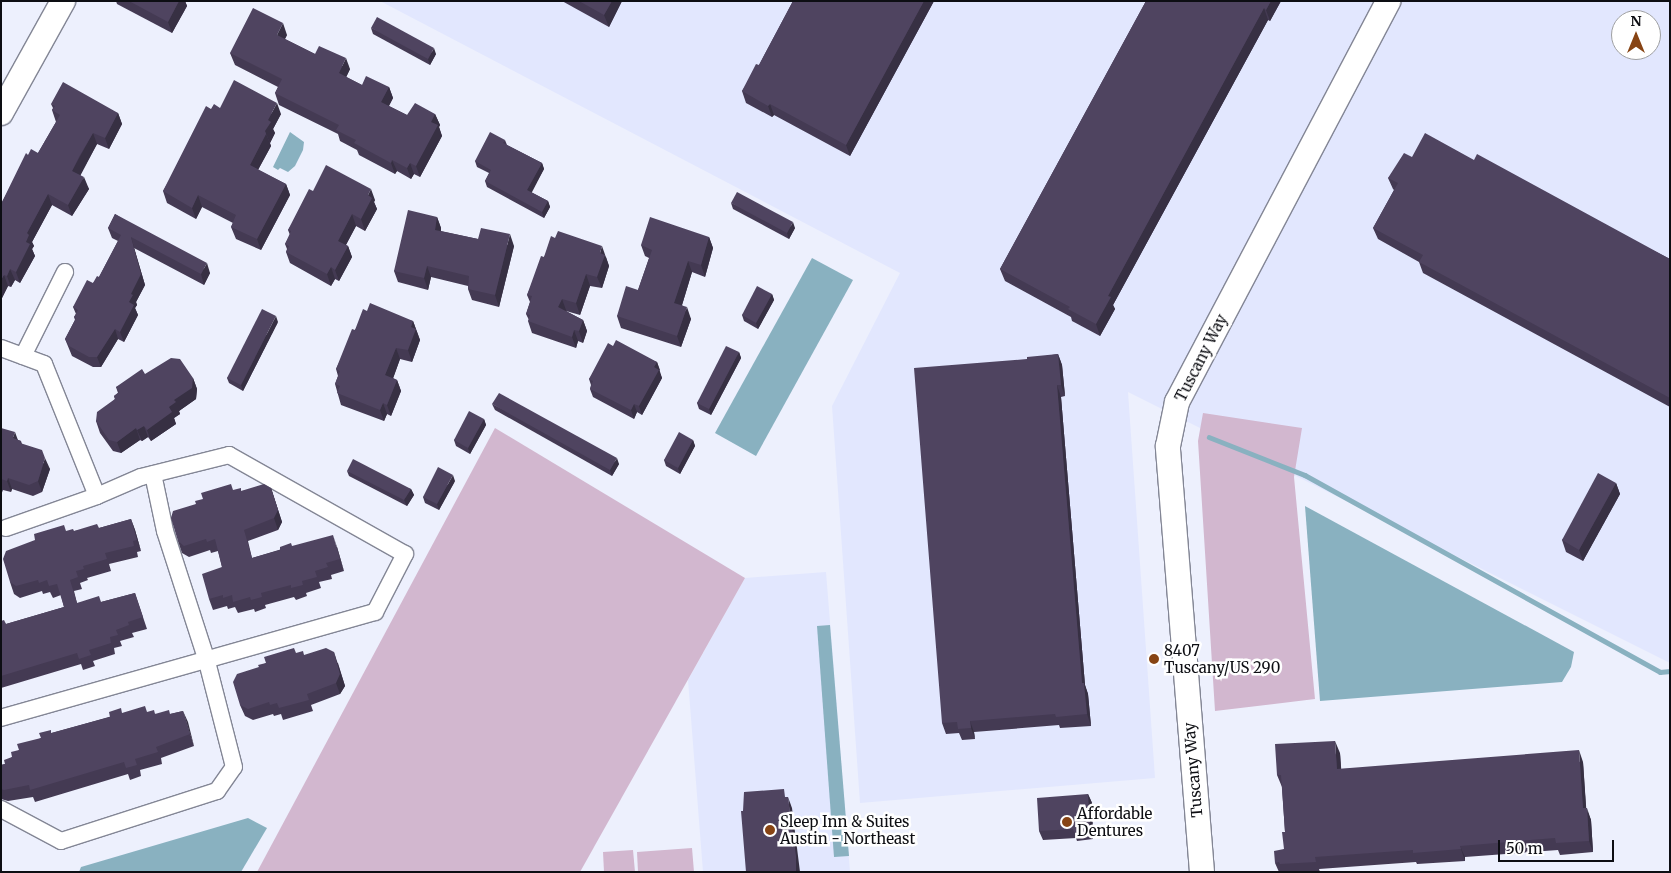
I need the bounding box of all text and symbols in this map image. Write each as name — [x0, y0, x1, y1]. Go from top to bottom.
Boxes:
north arrow — [1611, 10, 1661, 60]
text: N — [1630, 12, 1642, 30]
street label: Tuscany Way — [1171, 311, 1231, 405]
place label: 8407 Tuscany/US 290 — [1164, 641, 1280, 676]
marker: 8407 Tuscany/US 290 — [1148, 653, 1160, 665]
street label: Tuscany Way — [1180, 722, 1206, 818]
place label: Affordable Dentures — [1077, 804, 1152, 839]
place label: Sleep Inn & Suites Austin - Northeast — [780, 812, 915, 847]
marker: Affordable Dentures — [1061, 816, 1073, 828]
marker: Sleep Inn & Suites Austin - Northeast — [764, 824, 776, 836]
scale bar — [1501, 830, 1617, 862]
text: 50 m — [1506, 839, 1543, 858]

